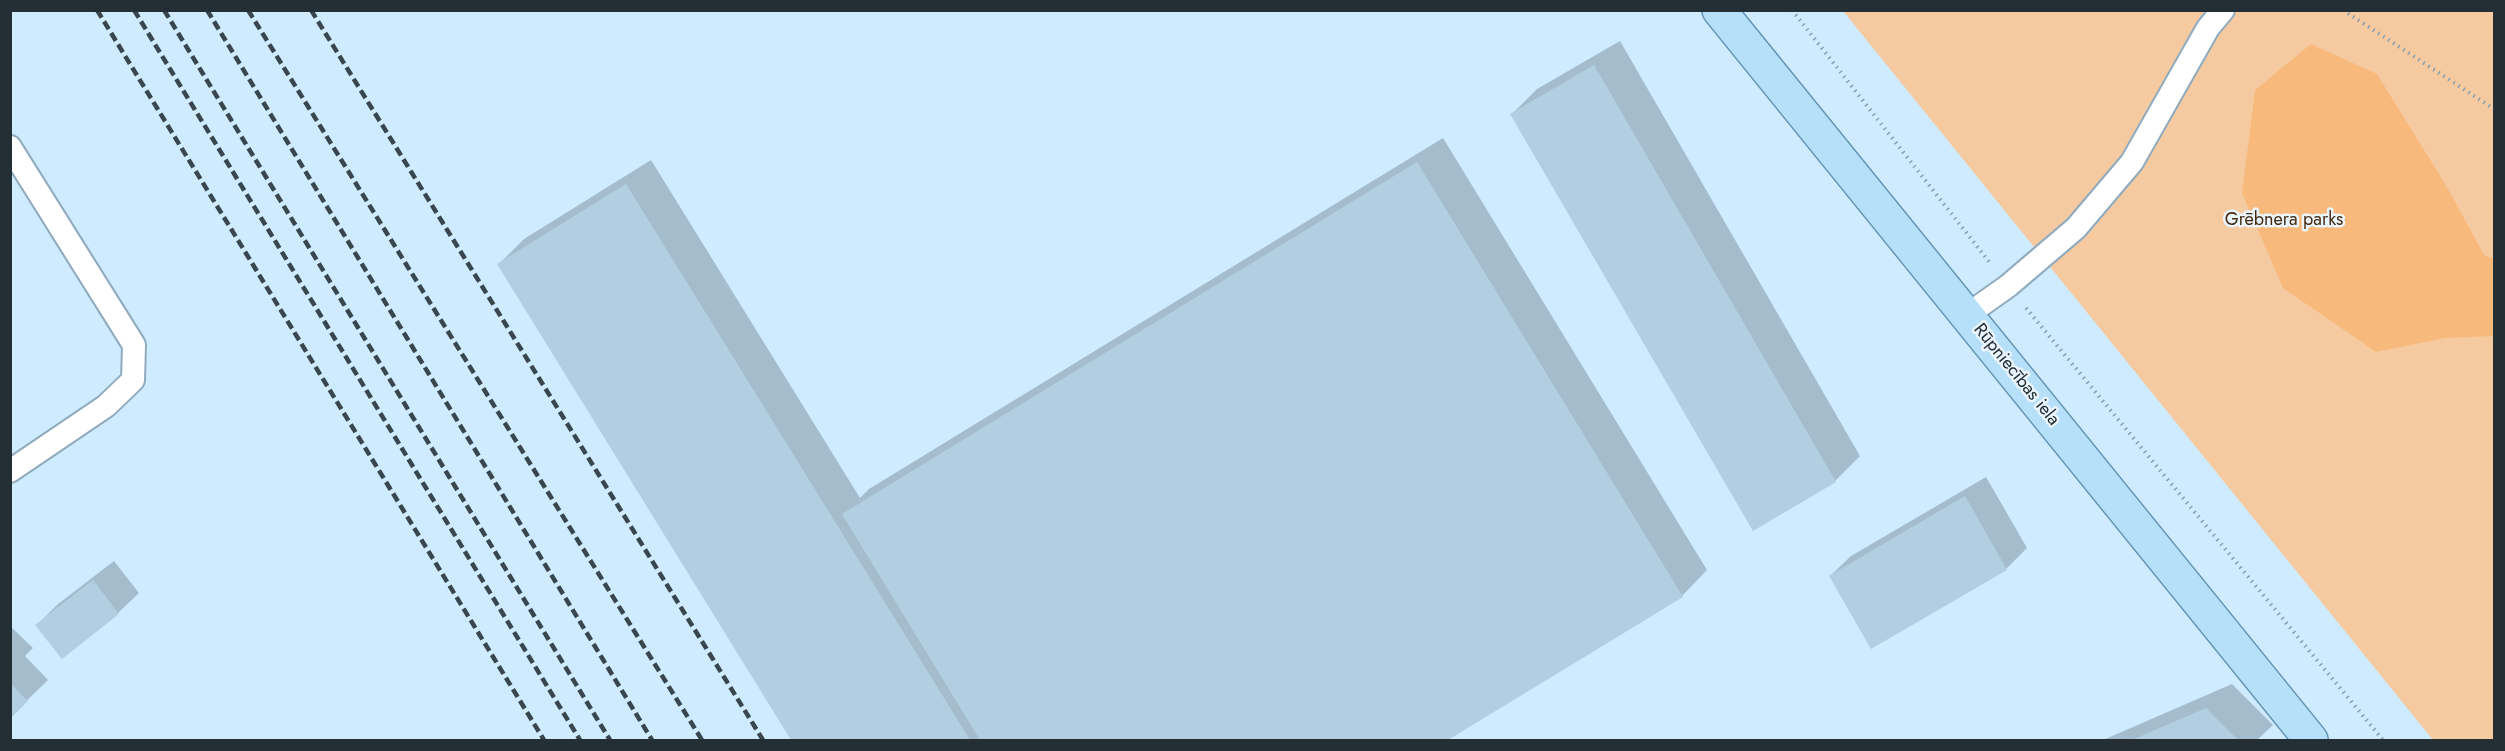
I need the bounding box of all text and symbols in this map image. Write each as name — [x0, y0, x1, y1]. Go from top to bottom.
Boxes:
park label: Grēbnera parks — [2225, 210, 2343, 232]
street label: Rūpniecības iela — [1968, 320, 2064, 430]

